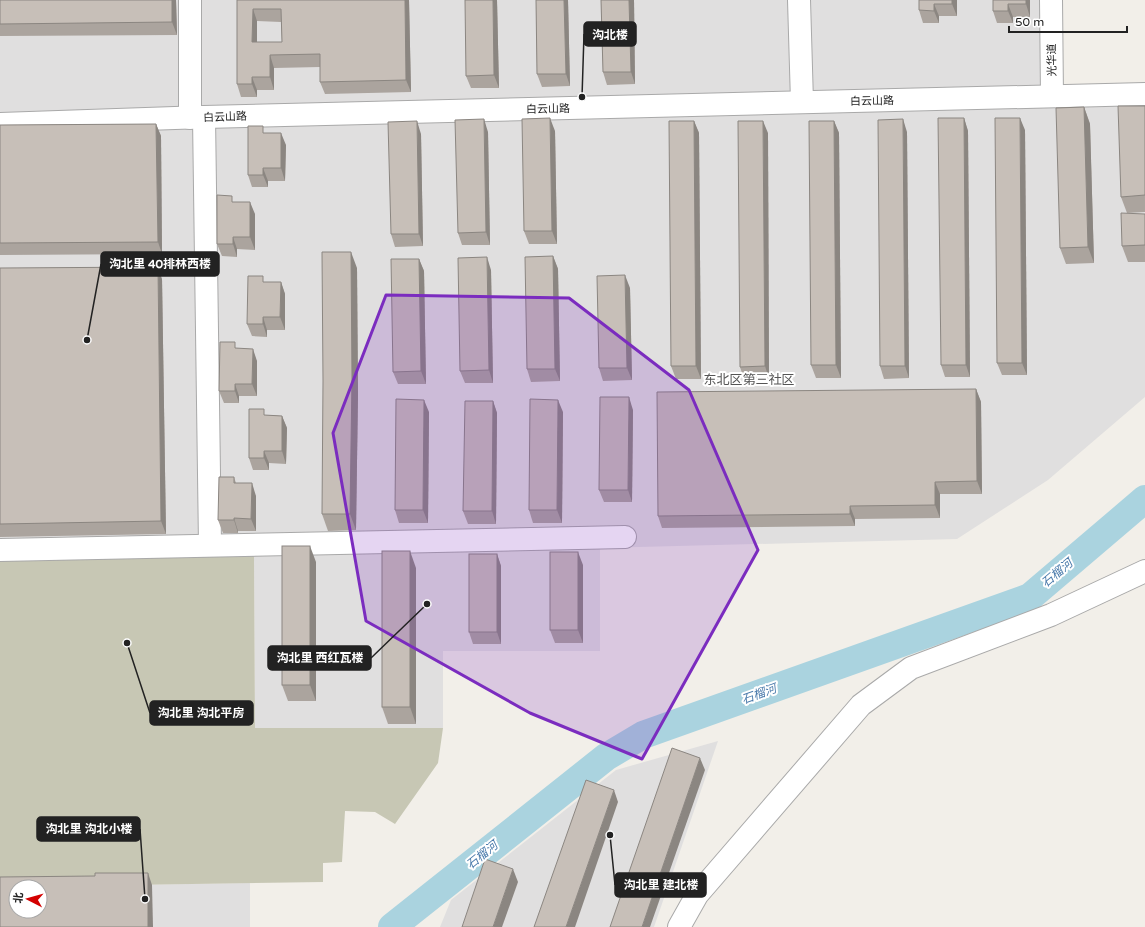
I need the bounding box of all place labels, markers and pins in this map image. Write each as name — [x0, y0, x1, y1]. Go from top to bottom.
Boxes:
callout: 沟北楼 — [584, 22, 636, 46]
callout: 沟北里 40排林西楼 — [101, 252, 219, 276]
callout: 沟北里 西红瓦楼 — [268, 646, 371, 670]
callout: 沟北里 沟北平房 — [150, 701, 253, 725]
callout: 沟北里 沟北小楼 — [37, 817, 140, 841]
callout: 沟北里 建北楼 — [615, 873, 706, 897]

